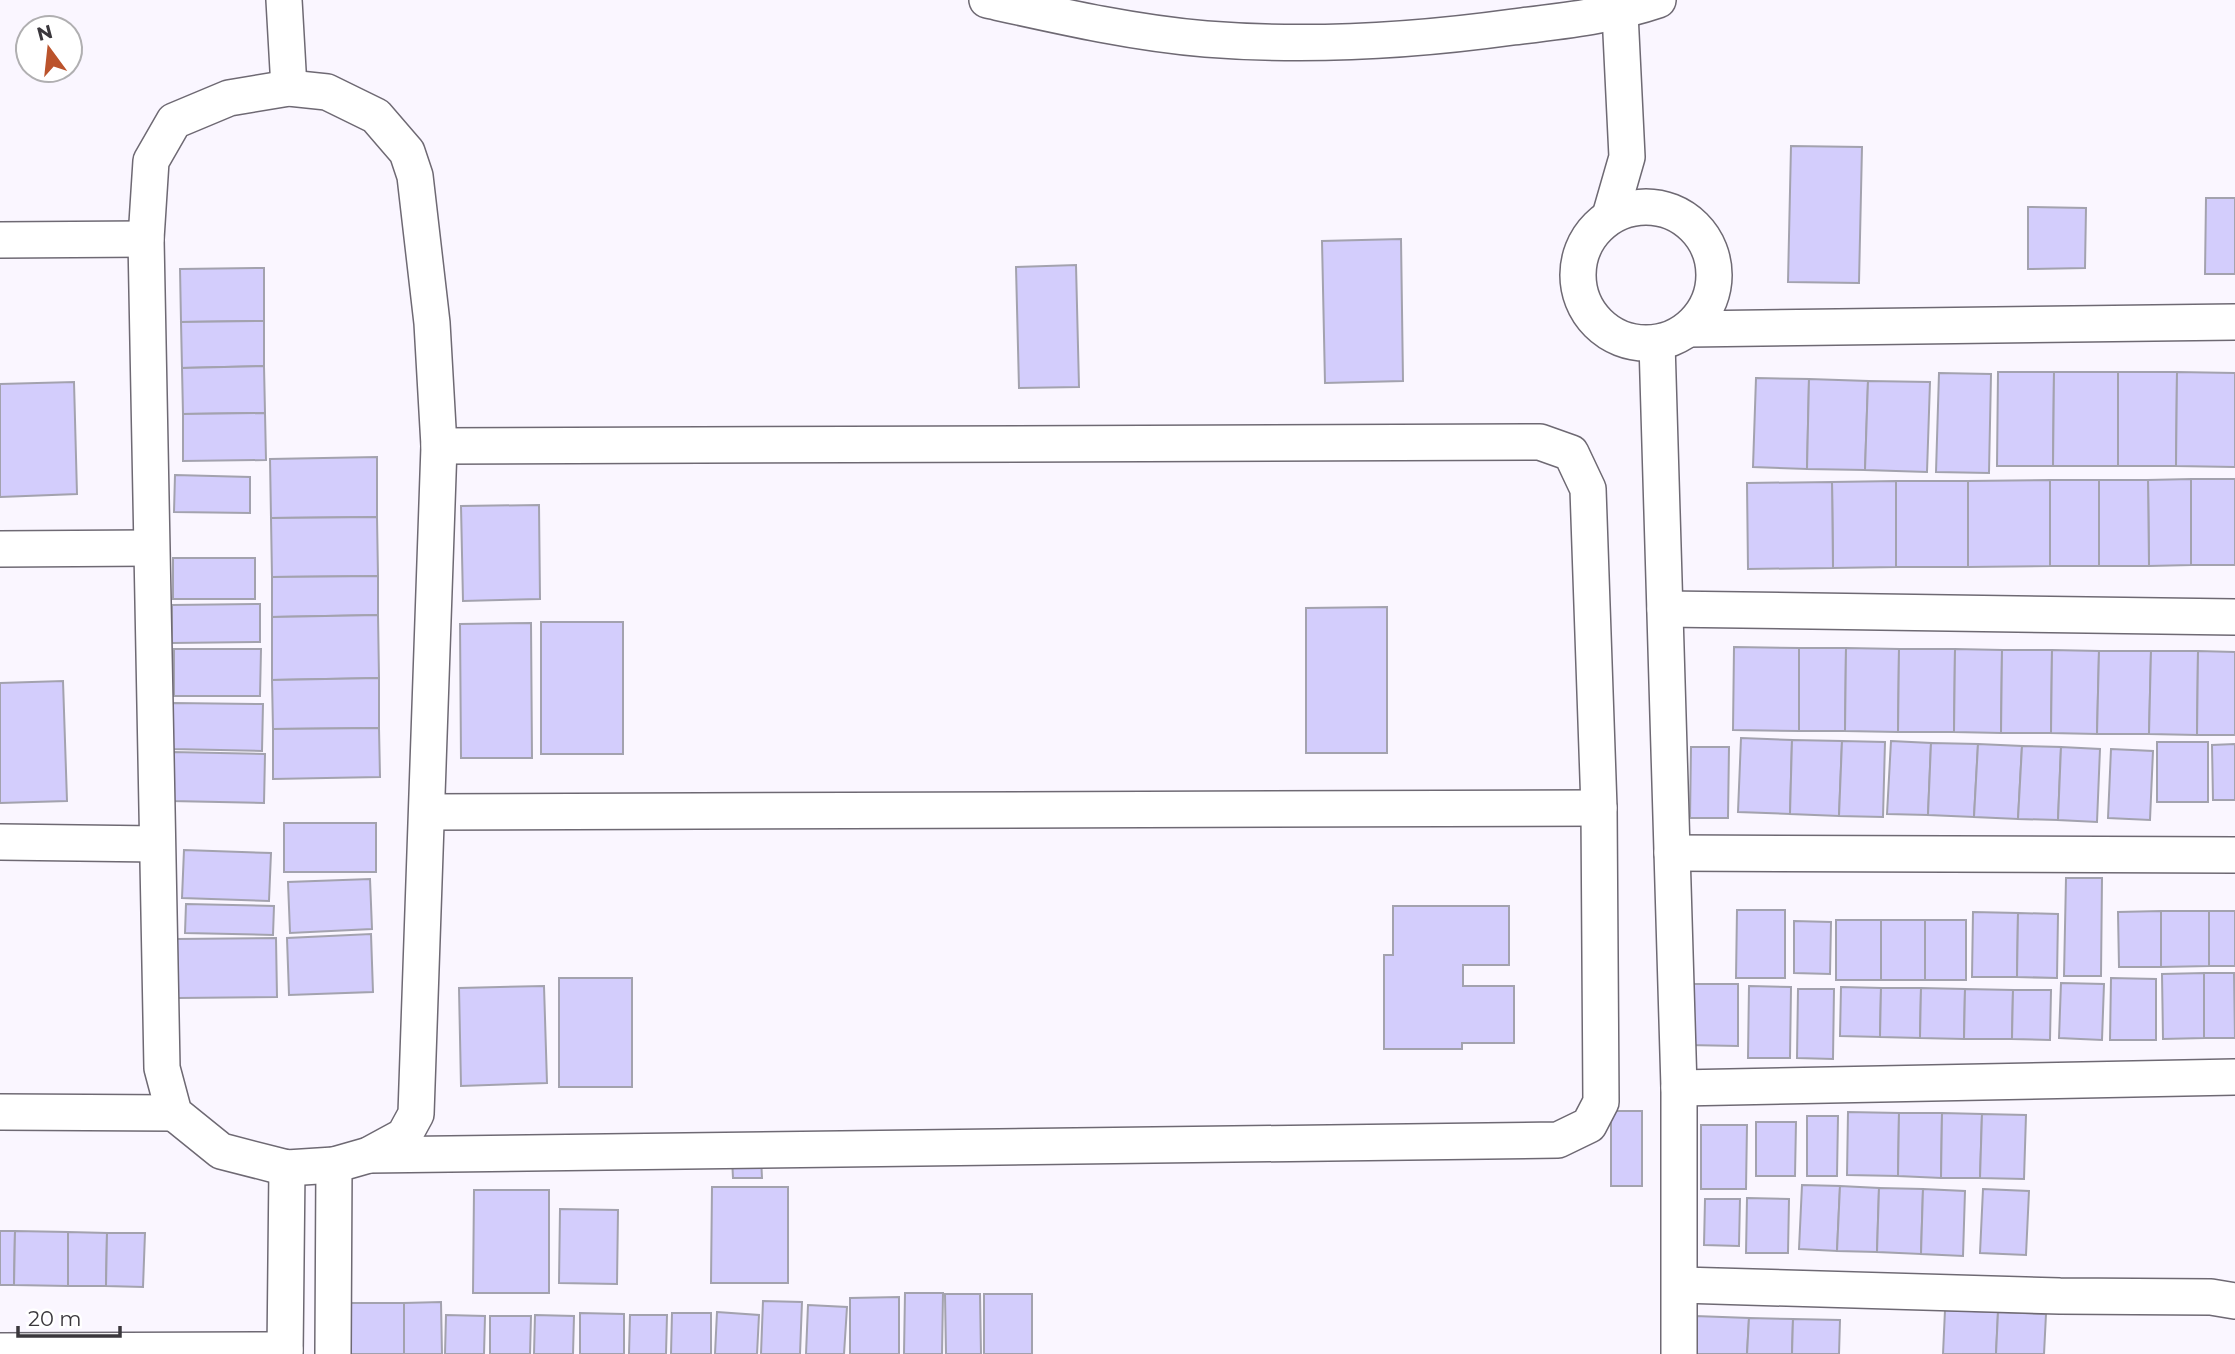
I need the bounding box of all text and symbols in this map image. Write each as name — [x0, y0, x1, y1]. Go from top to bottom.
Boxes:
north arrow — [14, 14, 84, 84]
text: N — [34, 20, 55, 46]
scale bar — [18, 1294, 119, 1338]
text: 20 m — [28, 1306, 82, 1331]

